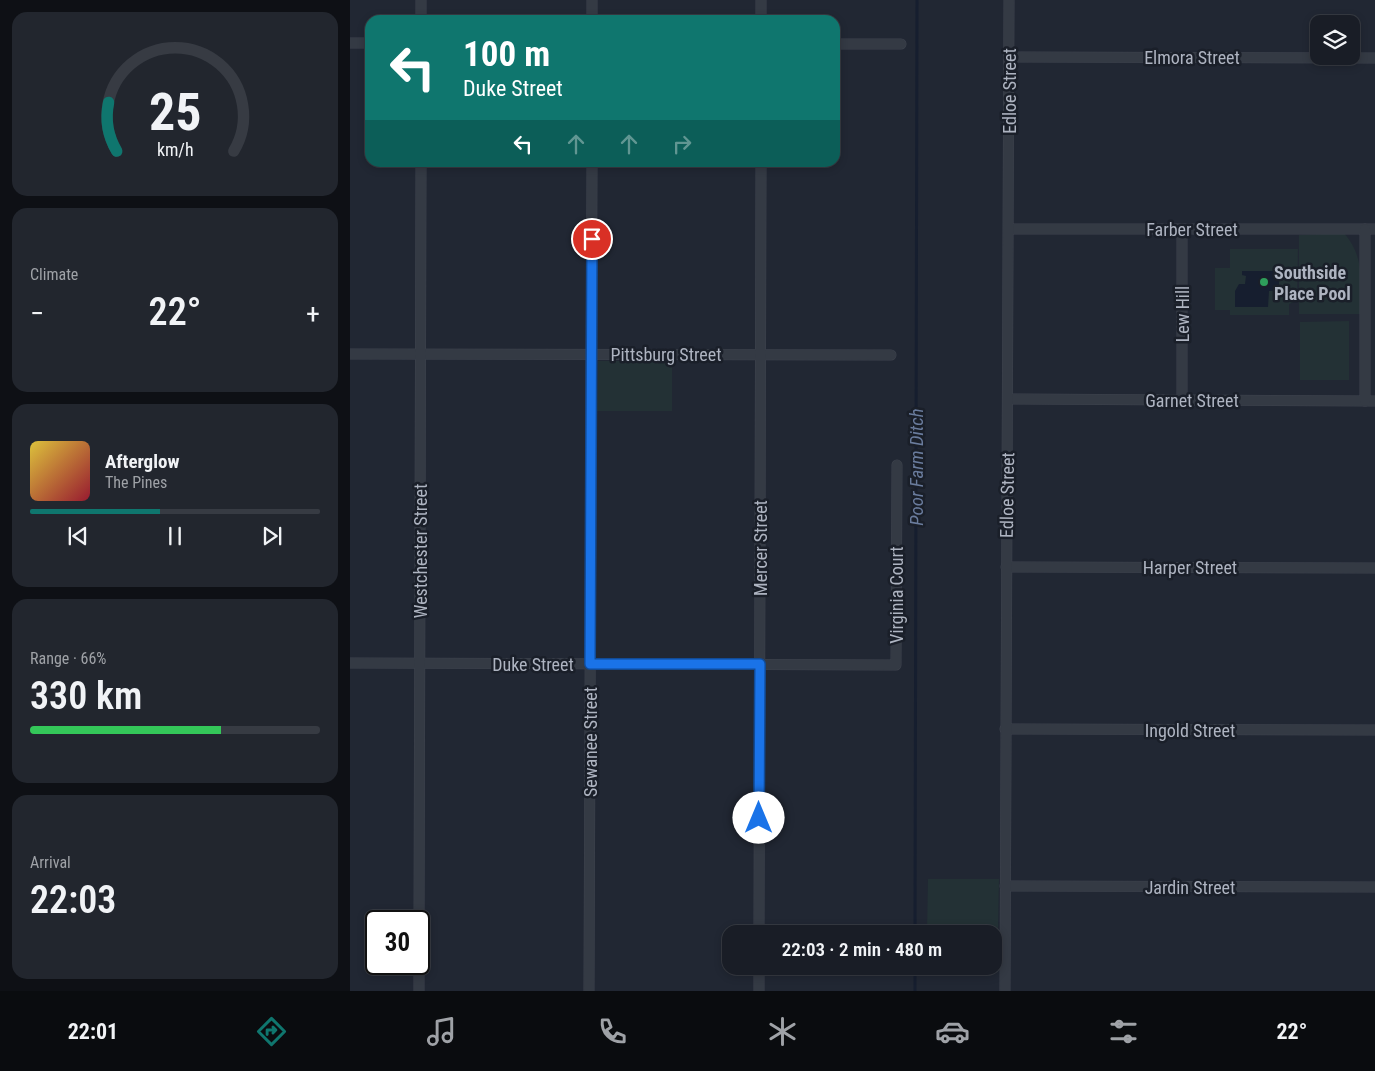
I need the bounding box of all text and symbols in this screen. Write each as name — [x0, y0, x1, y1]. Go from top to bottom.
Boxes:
map controls — [1310, 15, 1360, 65]
button: layers — [1310, 15, 1360, 65]
text: 100 m — [463, 34, 550, 75]
icon: left — [380, 35, 445, 100]
street label: Elmora Street — [1144, 47, 1240, 68]
street label: Edloe Street — [999, 48, 1020, 134]
text: Duke Street — [463, 76, 563, 101]
text: 25 — [149, 82, 201, 143]
icon: left — [509, 130, 537, 158]
icon: ahead — [562, 130, 590, 158]
icon: ahead — [615, 130, 643, 158]
icon: right — [668, 130, 696, 158]
text: km/h — [157, 139, 193, 160]
pin — [571, 218, 613, 260]
street label: Farber Street — [1146, 219, 1238, 240]
icon: arrive — [578, 225, 606, 253]
place label: Southside Place Pool — [1274, 262, 1351, 304]
text: Climate — [30, 265, 78, 284]
marker: Southside Place Pool — [1258, 276, 1270, 288]
street label: Lew Hill — [1172, 286, 1193, 342]
text: 22° — [149, 290, 201, 334]
text: − — [30, 297, 44, 330]
text: + — [306, 297, 320, 330]
street label: Pittsburg Street — [610, 344, 722, 365]
street label: Garnet Street — [1145, 390, 1239, 411]
water label: Poor Farm Ditch — [905, 408, 928, 526]
text: Afterglow — [105, 450, 179, 473]
street label: Edloe Street — [996, 452, 1018, 538]
text: The Pines — [105, 473, 167, 492]
street label: Westchester Street — [410, 484, 431, 618]
street label: Mercer Street — [750, 500, 771, 596]
icon: previous — [64, 522, 92, 550]
icon: pause — [161, 522, 189, 550]
icon: next — [258, 522, 286, 550]
street label: Virginia Court — [886, 546, 907, 644]
street label: Harper Street — [1143, 557, 1237, 578]
text: Range · 66% — [30, 649, 106, 668]
street label: Duke Street — [492, 654, 574, 675]
text: 330 km — [30, 674, 142, 718]
street label: Sewanee Street — [580, 687, 601, 797]
street label: Ingold Street — [1145, 720, 1235, 741]
position arrow — [732, 791, 784, 843]
text: Arrival — [30, 853, 71, 872]
street label: Jardin Street — [1145, 877, 1235, 898]
text: 22:03 — [30, 878, 116, 922]
speed limit sign: 30 — [365, 910, 430, 975]
text: 22:03 · 2 min · 480 m — [782, 938, 942, 961]
icon: directions — [254, 1014, 289, 1049]
icon: music — [424, 1014, 459, 1049]
icon: phone — [595, 1014, 630, 1049]
icon: climate — [765, 1014, 800, 1049]
icon: car — [935, 1014, 970, 1049]
icon: filters — [1106, 1014, 1141, 1049]
text: 22:01 — [68, 1019, 118, 1044]
text: 22° — [1276, 1019, 1307, 1044]

